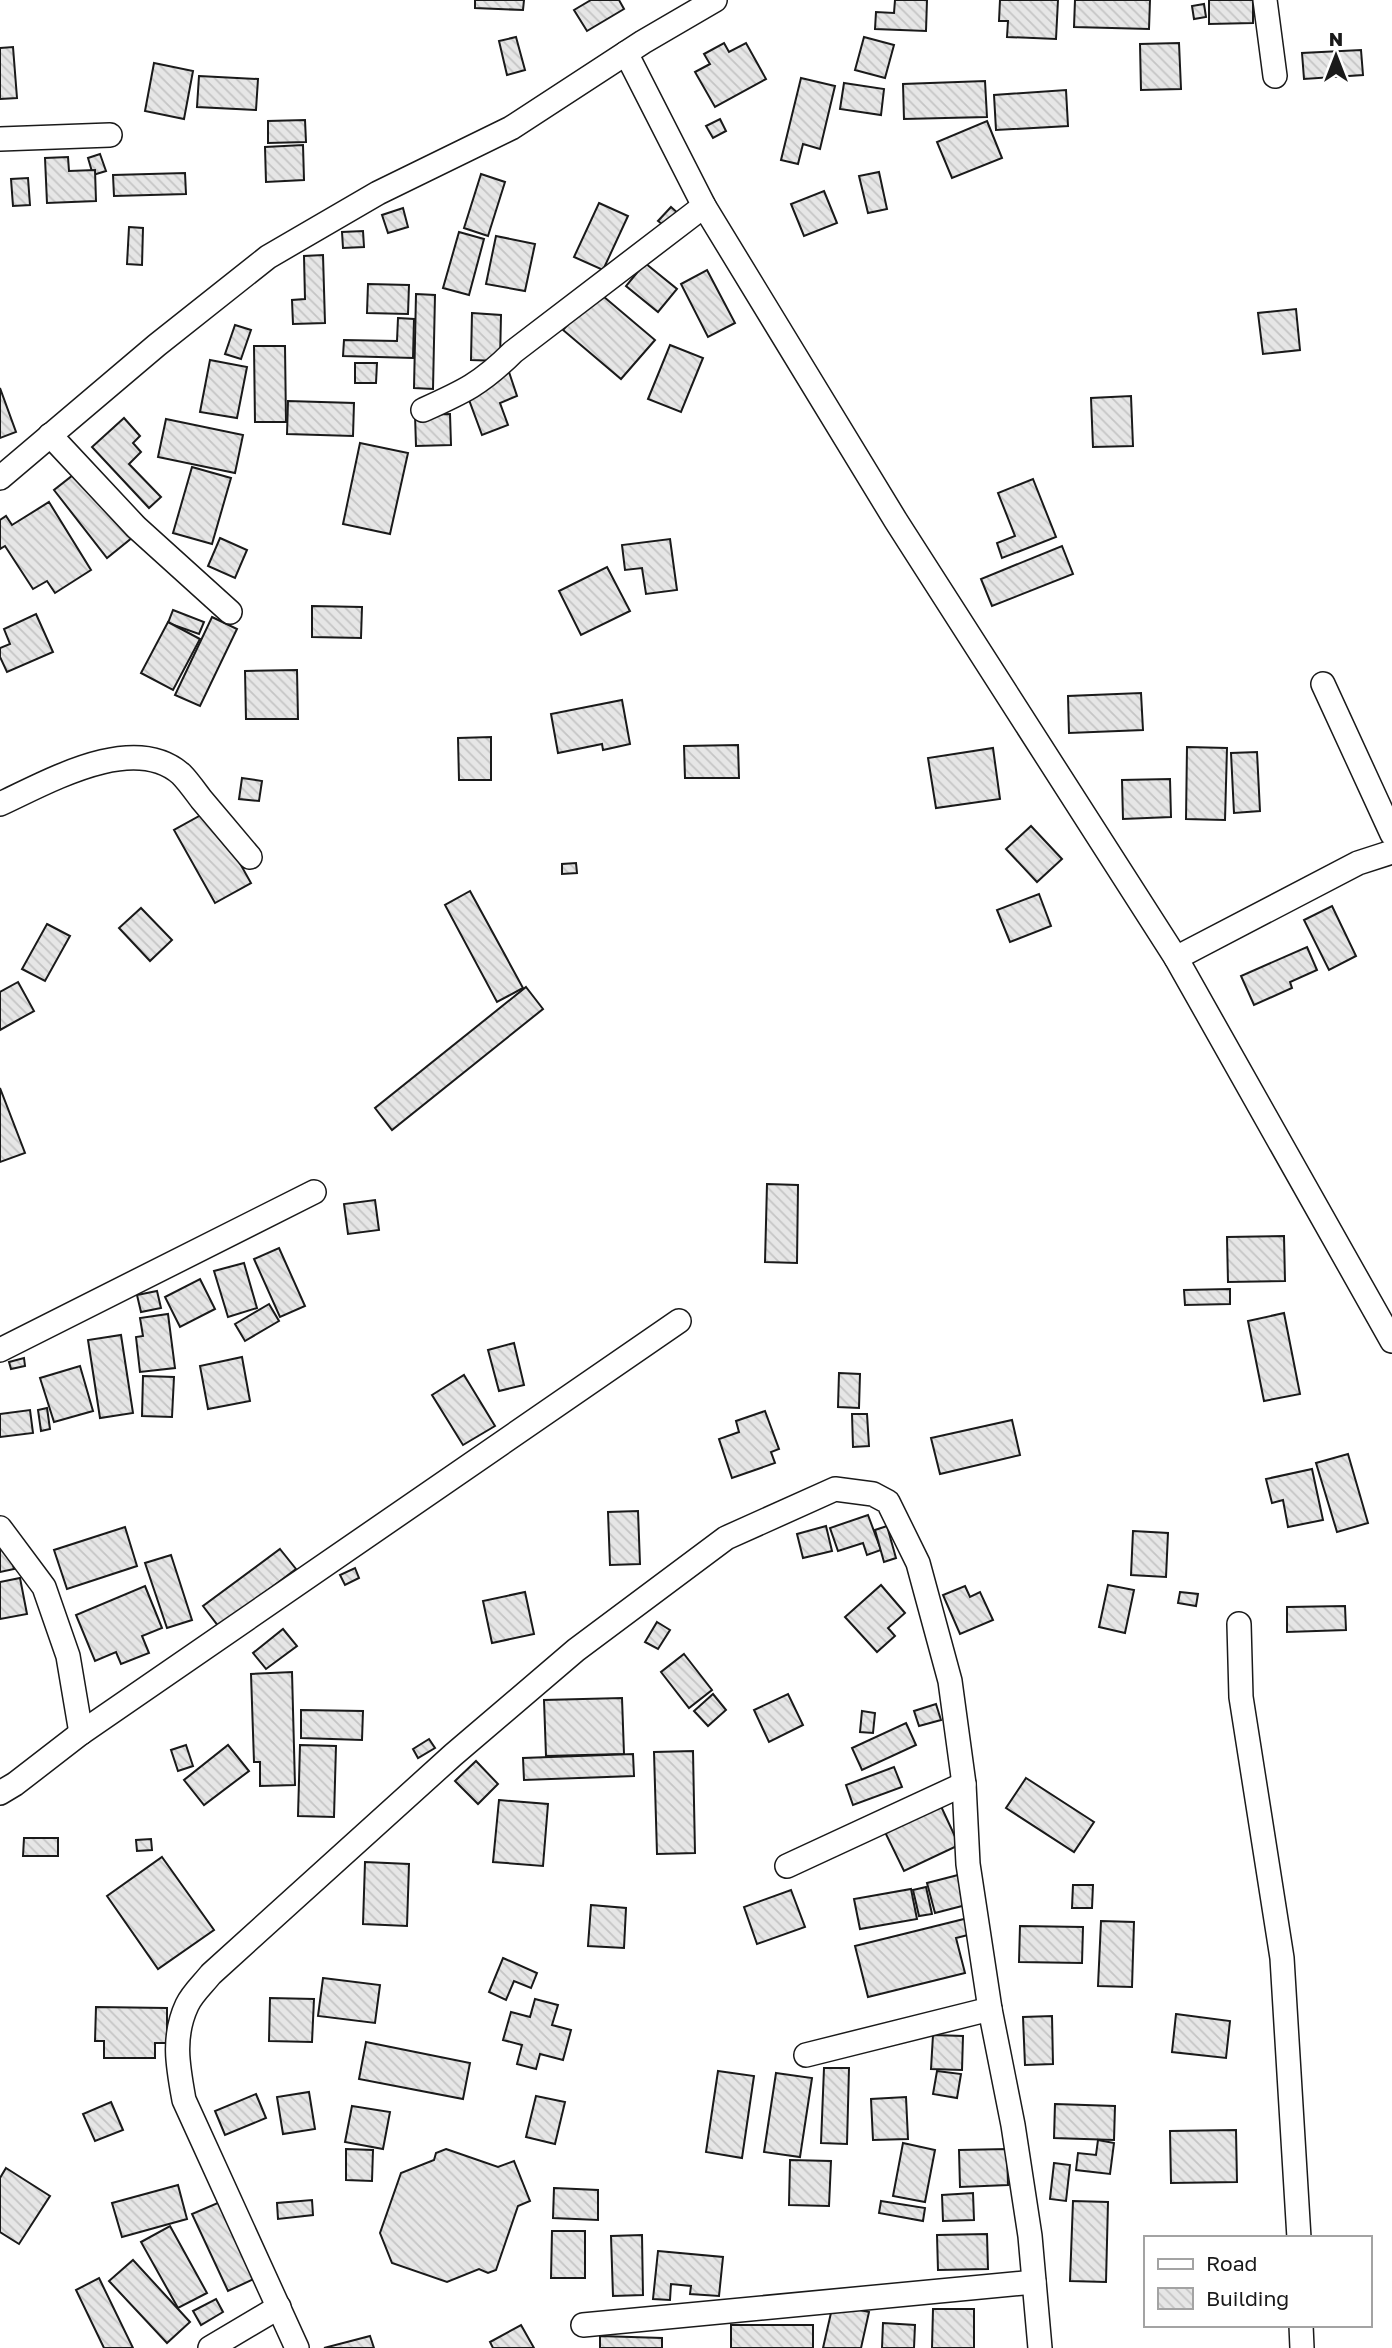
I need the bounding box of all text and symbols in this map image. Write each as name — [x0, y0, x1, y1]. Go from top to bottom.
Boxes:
north arrow — [1301, 21, 1371, 91]
text: N — [1329, 27, 1343, 50]
legend — [1144, 2236, 1371, 2327]
text: Road — [1206, 2250, 1257, 2276]
text: Building — [1206, 2285, 1289, 2311]

